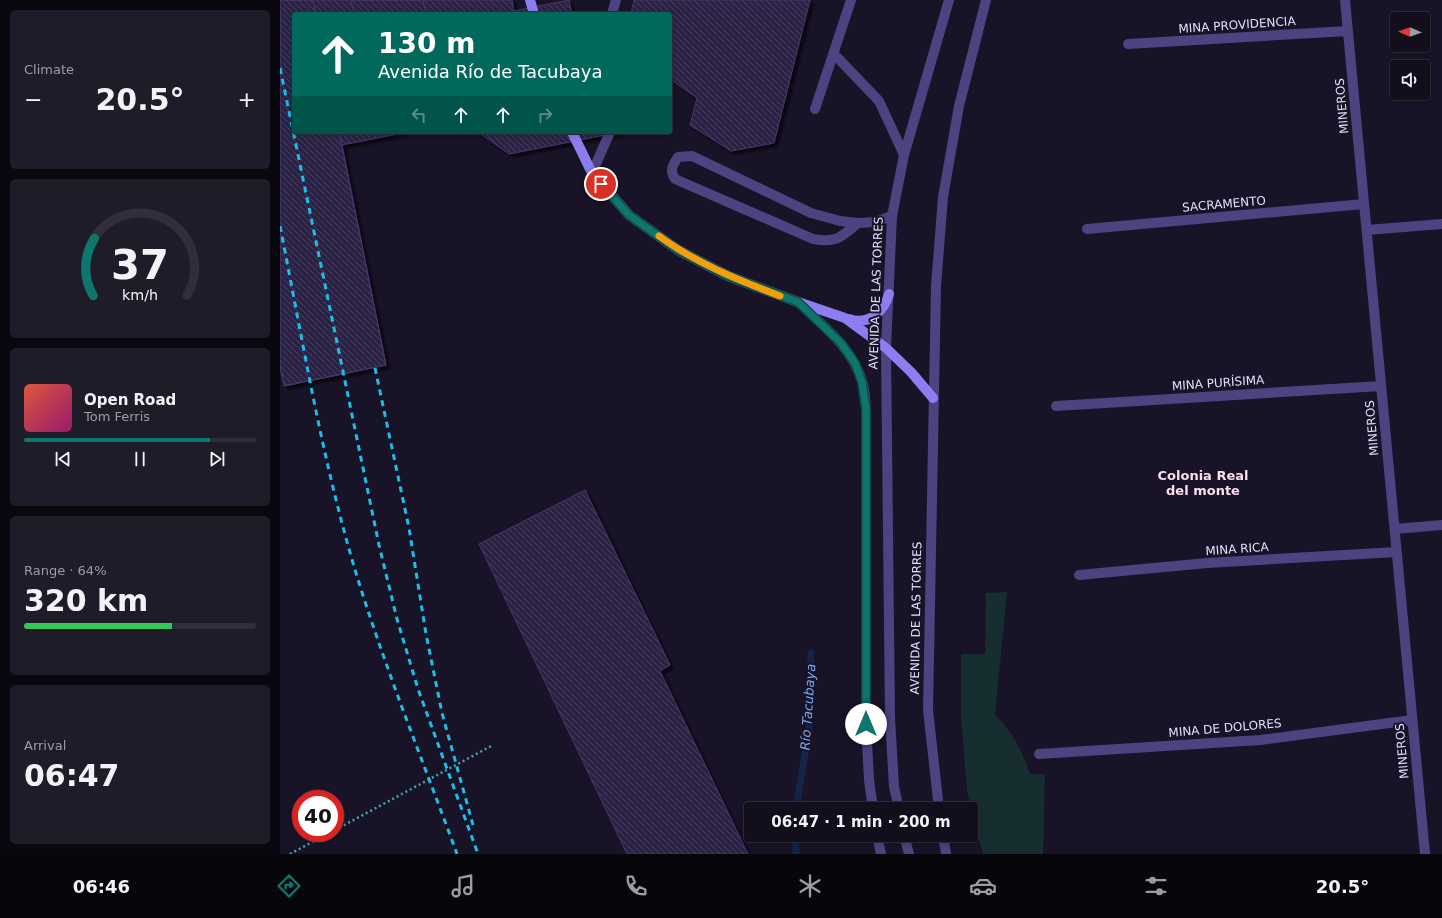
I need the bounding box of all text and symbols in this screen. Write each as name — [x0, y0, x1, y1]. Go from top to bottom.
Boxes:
north arrow — [1390, 12, 1430, 52]
map controls — [1390, 12, 1430, 100]
street label: MINA PROVIDENCIA — [1178, 14, 1297, 36]
text: 130 m — [378, 27, 475, 60]
icon: ahead — [312, 28, 364, 80]
button: sound — [1390, 60, 1430, 100]
text: Avenida Río de Tacubaya — [378, 61, 603, 82]
text: Climate — [24, 62, 74, 77]
street label: MINEROS — [1333, 78, 1351, 134]
text: 20.5° — [95, 82, 185, 117]
text: − — [24, 87, 42, 112]
text: + — [238, 87, 256, 112]
icon: left — [408, 104, 430, 126]
icon: ahead — [450, 104, 472, 126]
icon: ahead — [492, 104, 514, 126]
icon: right — [534, 104, 556, 126]
pin — [584, 167, 618, 201]
icon: arrive — [590, 173, 612, 195]
street label: SACRAMENTO — [1182, 193, 1266, 215]
street label: AVENIDA DE LAS TORRES — [866, 216, 886, 370]
text: 37 — [111, 240, 169, 289]
text: km/h — [122, 287, 158, 303]
street label: MINA PURÍSIMA — [1171, 372, 1265, 393]
text: Open Road — [84, 391, 176, 409]
street label: MINEROS — [1363, 400, 1381, 456]
text: Tom Ferris — [84, 409, 150, 424]
icon: previous — [52, 448, 74, 470]
icon: pause — [129, 448, 151, 470]
icon: next — [206, 448, 228, 470]
district label: Colonia Real del monte — [1158, 468, 1248, 498]
street label: MINA RICA — [1205, 540, 1270, 558]
street label: AVENIDA DE LAS TORRES — [908, 542, 924, 694]
text: Range · 64% — [24, 563, 107, 578]
text: 320 km — [24, 583, 148, 618]
water label: Río Tacubaya — [797, 663, 819, 751]
position arrow — [845, 703, 887, 745]
street label: MINA DE DOLORES — [1168, 716, 1282, 740]
street label: MINEROS — [1393, 723, 1411, 779]
text: Arrival — [24, 738, 66, 753]
text: 06:47 — [24, 758, 120, 793]
speed limit sign: 40 — [292, 790, 344, 842]
text: 06:47 · 1 min · 200 m — [771, 813, 951, 831]
icon: directions — [275, 872, 303, 900]
icon: music — [449, 872, 477, 900]
icon: phone — [622, 872, 650, 900]
icon: climate — [796, 872, 824, 900]
icon: car — [969, 872, 997, 900]
icon: filters — [1142, 872, 1170, 900]
text: 06:46 — [73, 876, 130, 897]
text: 20.5° — [1316, 876, 1369, 897]

